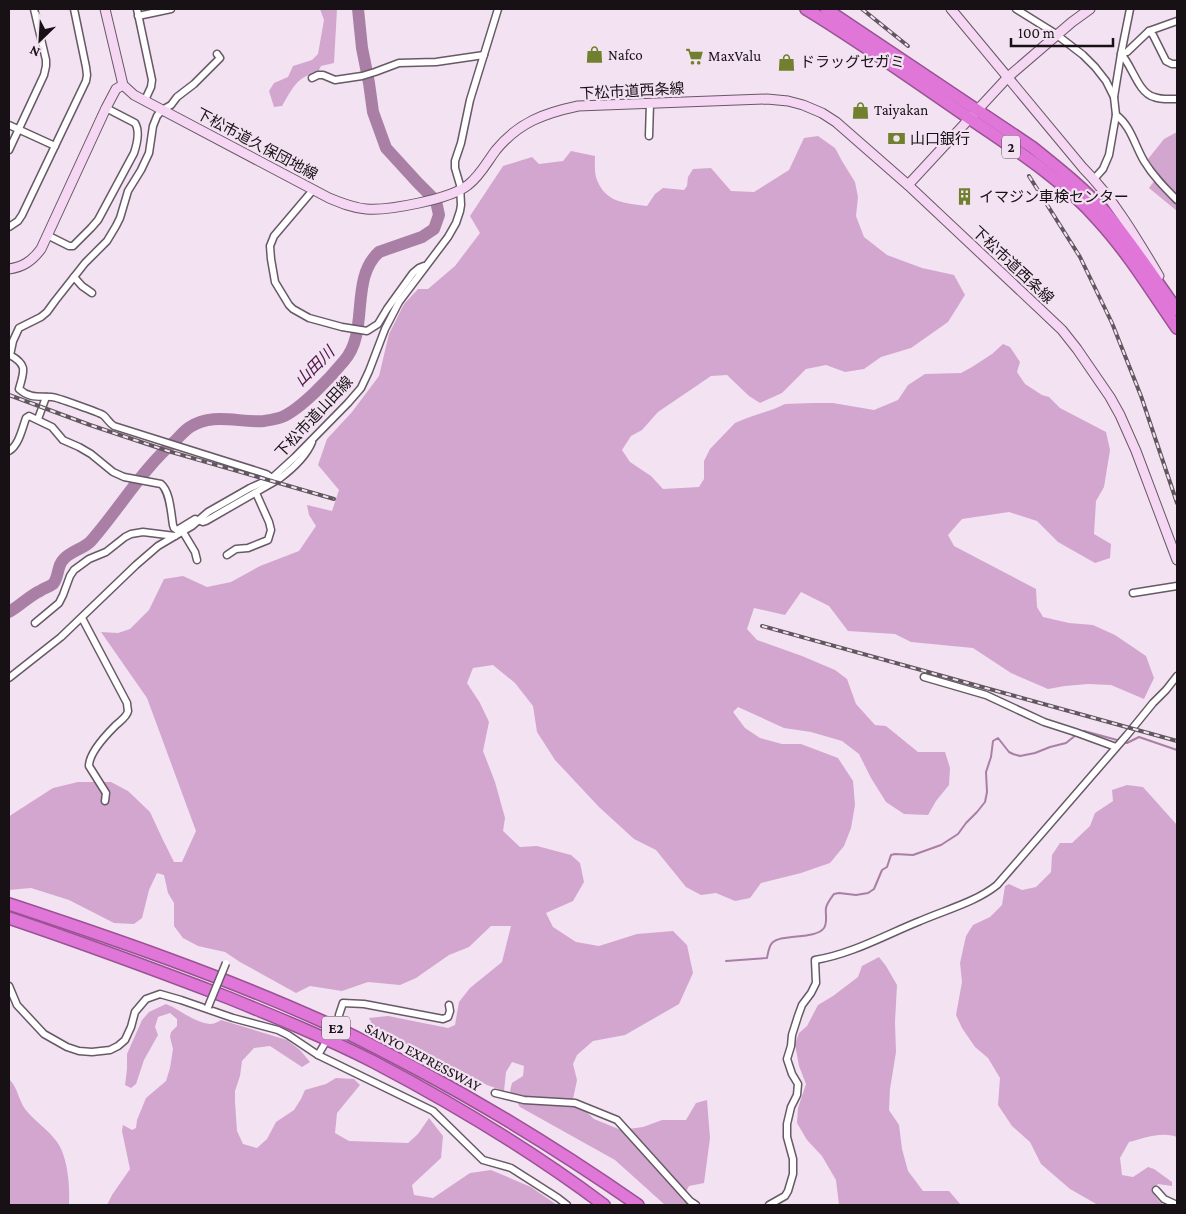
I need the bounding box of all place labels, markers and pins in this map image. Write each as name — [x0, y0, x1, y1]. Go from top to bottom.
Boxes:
shop icon: Nafco — [584, 45, 604, 65]
supermarket icon: MaxValu — [684, 46, 704, 66]
place label: Nafco — [608, 47, 643, 63]
place label: MaxValu — [708, 48, 761, 64]
shop icon: ドラッグセガミ — [776, 52, 796, 72]
place label: ドラッグセガミ — [800, 54, 905, 70]
shop icon: Taiyakan — [850, 100, 870, 120]
place label: Taiyakan — [874, 102, 928, 119]
bank icon: 山口銀行 — [886, 129, 906, 149]
place label: 山口銀行 — [910, 131, 970, 147]
building icon: イマジン車検センター — [955, 187, 975, 207]
place label: イマジン車検センター — [979, 189, 1129, 205]

